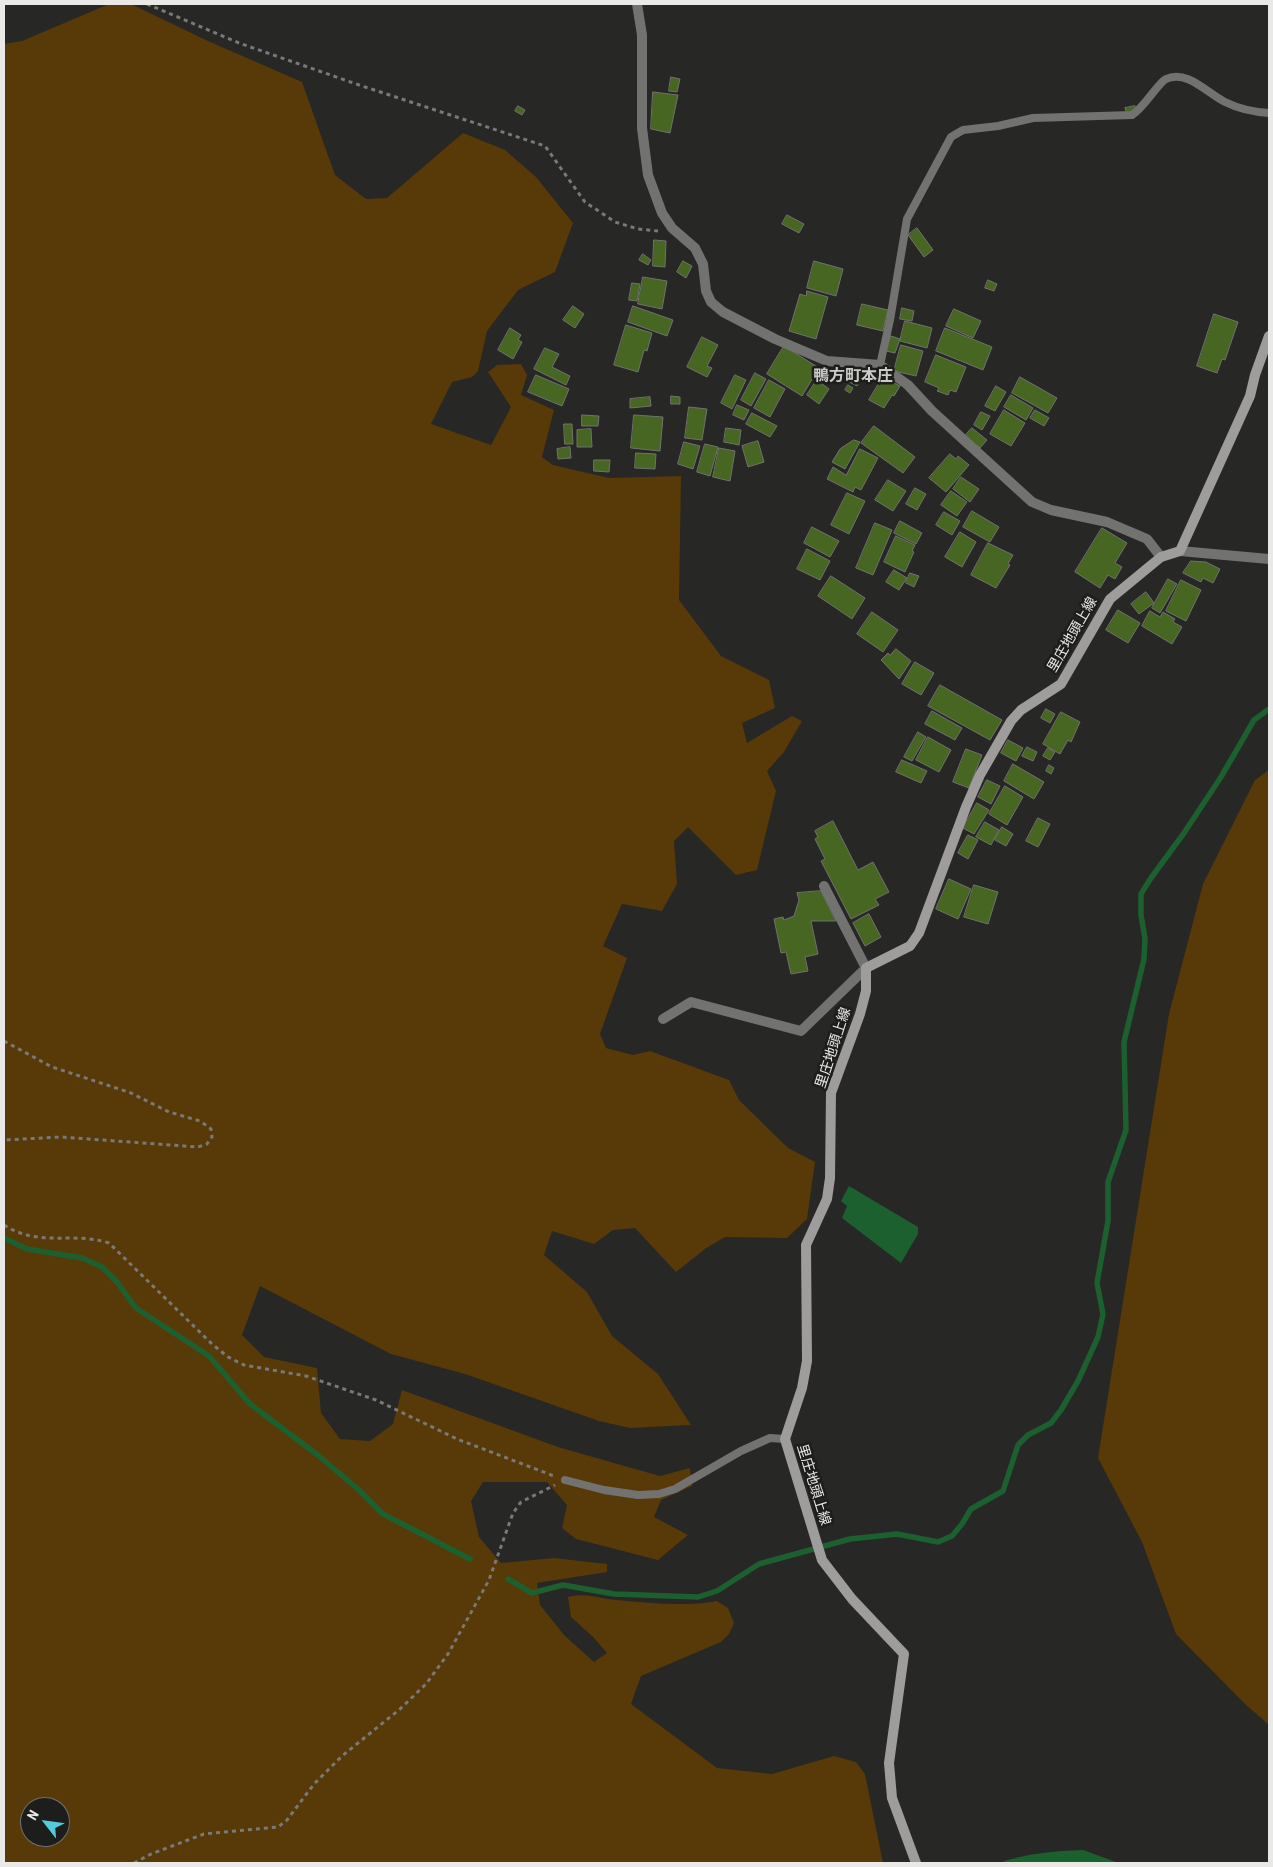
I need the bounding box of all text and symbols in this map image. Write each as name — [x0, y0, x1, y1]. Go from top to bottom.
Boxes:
district label: 鴨方町本庄 — [813, 367, 893, 387]
street label: 里庄地頭上線 — [1045, 594, 1101, 676]
street label: 里庄地頭上線 — [813, 1005, 855, 1091]
street label: 里庄地頭上線 — [793, 1442, 833, 1528]
north arrow — [20, 1797, 70, 1847]
text: N — [24, 1807, 42, 1823]

